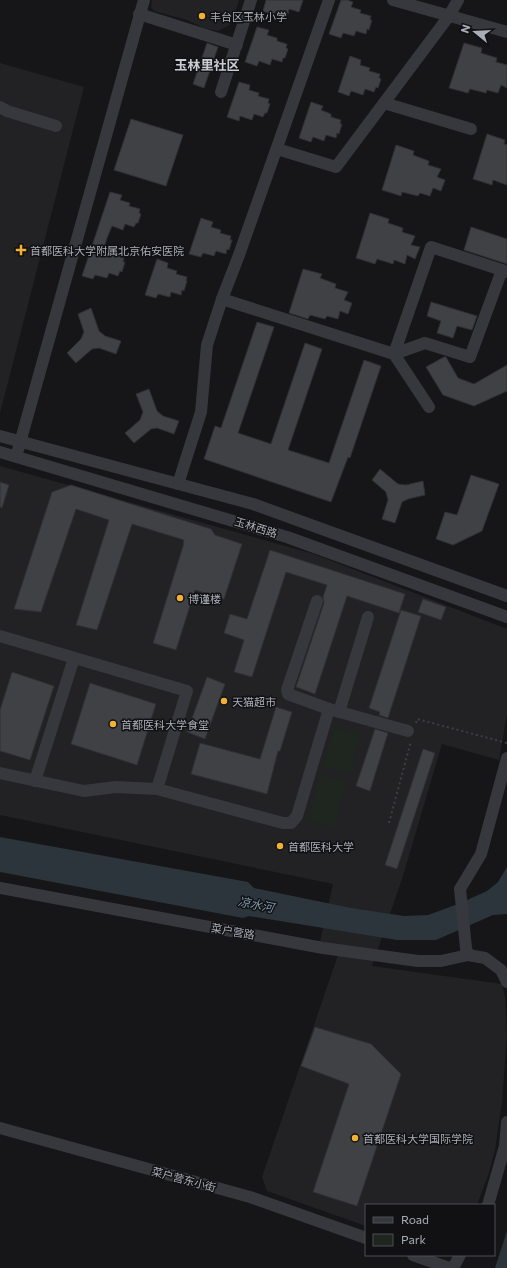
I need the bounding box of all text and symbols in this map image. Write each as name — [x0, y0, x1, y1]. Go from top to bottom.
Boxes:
place label: 丰台区玉林小学 — [210, 10, 287, 23]
marker: 丰台区玉林小学 — [197, 11, 207, 21]
north arrow — [455, 12, 495, 52]
text: N — [458, 23, 472, 35]
district label: 玉林里社区 — [174, 57, 240, 73]
marker: 首都医科大学附属北京佑安医院 — [15, 244, 27, 256]
place label: 首都医科大学附属北京佑安医院 — [30, 244, 184, 257]
street label: 玉林西路 — [233, 514, 279, 540]
place label: 博谨楼 — [188, 592, 221, 605]
marker: 博谨楼 — [175, 593, 185, 603]
place label: 天猫超市 — [232, 695, 276, 708]
marker: 天猫超市 — [219, 696, 229, 706]
place label: 首都医科大学食堂 — [121, 718, 209, 731]
marker: 首都医科大学食堂 — [108, 719, 118, 729]
place label: 首都医科大学 — [288, 840, 354, 853]
marker: 首都医科大学 — [275, 841, 285, 851]
water label: 凉水河 — [237, 894, 277, 915]
street label: 菜户营路 — [210, 921, 256, 941]
place label: 首都医科大学国际学院 — [363, 1132, 473, 1145]
marker: 首都医科大学国际学院 — [350, 1133, 360, 1143]
street label: 菜户营东小街 — [150, 1164, 218, 1194]
legend — [365, 1204, 495, 1256]
text: Road — [401, 1212, 429, 1226]
text: Park — [401, 1232, 427, 1246]

